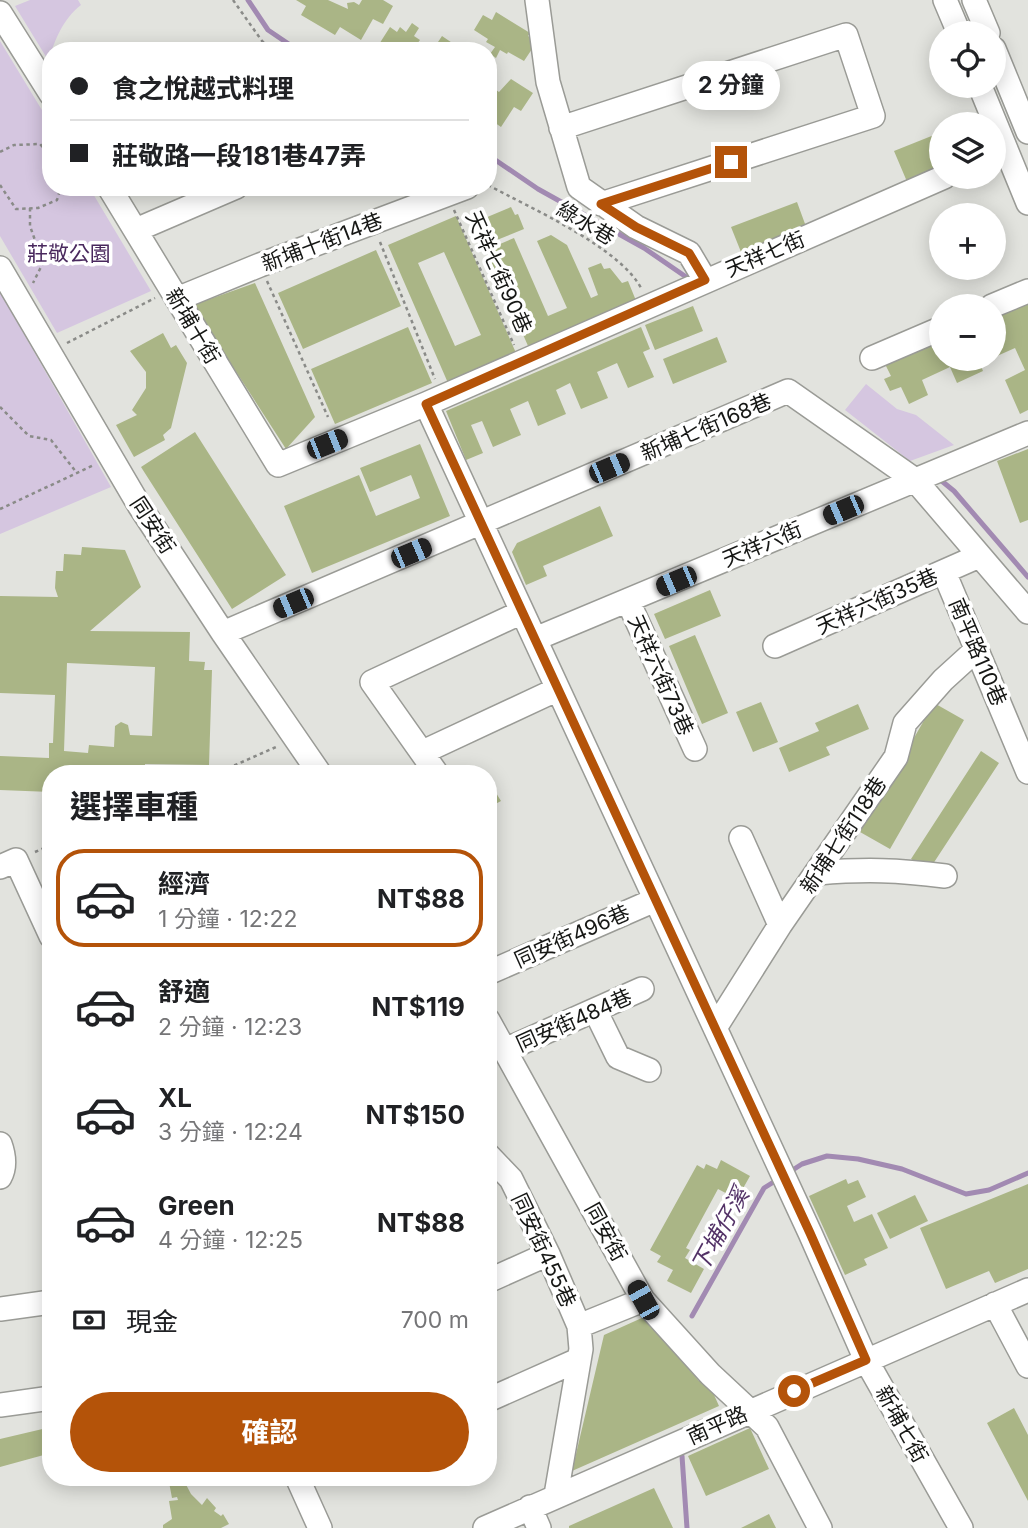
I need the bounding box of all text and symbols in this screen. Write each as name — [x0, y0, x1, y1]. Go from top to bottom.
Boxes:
map controls — [929, 21, 1006, 371]
button: locate — [929, 21, 1006, 98]
callout: 2 分鐘 — [682, 60, 780, 110]
text: 2 分鐘 — [698, 71, 764, 99]
text: 食之悅越式料理 — [112, 73, 294, 104]
button: layers — [929, 112, 1006, 189]
text: 莊敬路一段181巷47弄 — [112, 140, 366, 171]
route end — [715, 146, 747, 178]
street label: 綠水巷 — [553, 196, 619, 250]
button: + — [929, 203, 1006, 280]
street label: 天祥七街90巷 — [461, 207, 537, 337]
street label: 新埔十街14巷 — [258, 208, 386, 276]
street label: 天祥七街 — [721, 226, 809, 282]
park label: 莊敬公園 — [27, 241, 111, 266]
street label: 新埔十街 — [161, 284, 225, 368]
button: − — [929, 294, 1006, 371]
street label: 新埔七街168巷 — [637, 388, 775, 466]
car — [304, 426, 351, 462]
car — [586, 450, 633, 486]
street label: 同安街 — [125, 492, 181, 558]
car — [820, 492, 867, 528]
street label: 天祥六街 — [718, 516, 806, 572]
car — [388, 535, 435, 571]
car — [653, 563, 700, 599]
street label: 天祥六街35巷 — [812, 563, 942, 639]
car — [270, 585, 317, 621]
street label: 南平路110巷 — [944, 594, 1012, 710]
street label: 天祥六街73巷 — [623, 611, 699, 739]
street label: 新埔七街118巷 — [795, 772, 891, 898]
text: 選擇車種 — [70, 787, 198, 826]
icon: car — [74, 867, 137, 930]
text: 經濟 — [158, 868, 210, 899]
text: NT$88 — [377, 883, 465, 914]
street label: 同安街496巷 — [510, 899, 634, 973]
text: 1 分鐘 · 12:22 — [158, 905, 297, 933]
icon: car — [74, 975, 137, 1038]
text: 舒適 — [158, 976, 210, 1007]
street label: 同安街484巷 — [512, 983, 636, 1057]
text: NT$119 — [371, 991, 465, 1022]
text: 2 分鐘 · 12:23 — [158, 1013, 302, 1041]
text: XL — [158, 1082, 192, 1113]
icon: car — [74, 1083, 137, 1146]
text: NT$150 — [365, 1099, 465, 1130]
text: 3 分鐘 · 12:24 — [158, 1118, 303, 1146]
water label: 下埔仔溪 — [685, 1180, 756, 1277]
street label: 同安街455巷 — [507, 1189, 581, 1311]
text: Green — [158, 1190, 235, 1221]
icon: car — [74, 1191, 137, 1254]
street label: 同安街 — [580, 1198, 632, 1266]
text: NT$88 — [377, 1207, 465, 1238]
text: 4 分鐘 · 12:25 — [158, 1226, 303, 1254]
car — [624, 1277, 663, 1323]
icon: cash — [70, 1301, 108, 1339]
text: 現金 — [126, 1306, 178, 1337]
text: 700 m — [401, 1306, 469, 1334]
route start — [778, 1375, 810, 1407]
street label: 新埔七街 — [871, 1381, 933, 1467]
button: 確認 — [70, 1392, 469, 1472]
street label: 南平路 — [683, 1401, 751, 1449]

